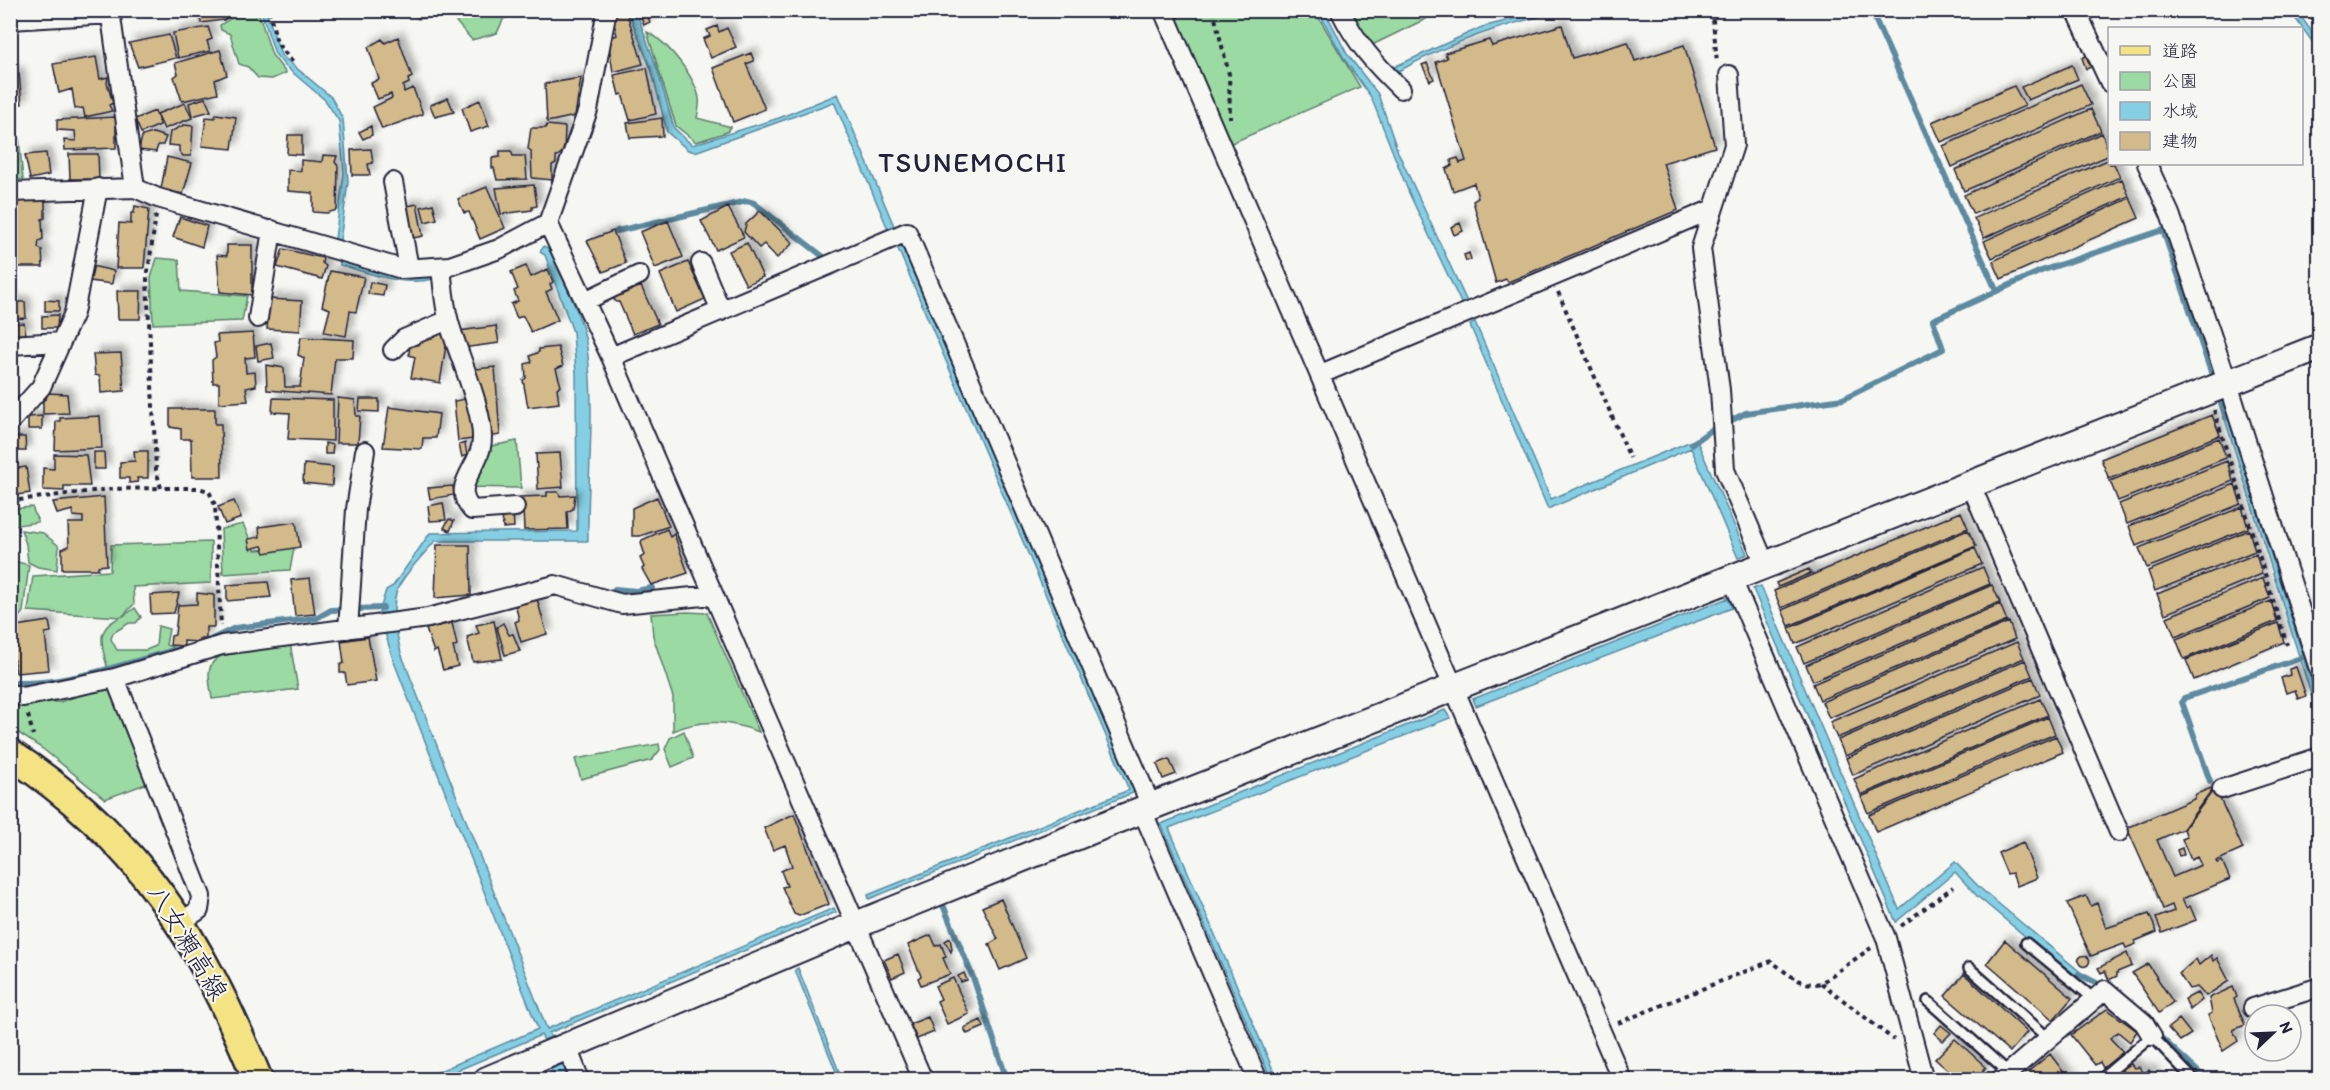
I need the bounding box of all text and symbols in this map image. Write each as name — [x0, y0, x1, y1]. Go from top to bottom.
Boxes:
legend — [2108, 27, 2303, 165]
text: 道路 — [2162, 40, 2198, 62]
text: 公園 — [2162, 70, 2198, 92]
text: 水域 — [2162, 100, 2198, 122]
text: 建物 — [2162, 130, 2198, 152]
district label: TSUNEMOCHI — [878, 145, 1068, 179]
street label: 八女瀬高線 — [141, 878, 235, 1006]
north arrow — [2243, 1003, 2303, 1063]
text: N — [2275, 1019, 2297, 1036]

